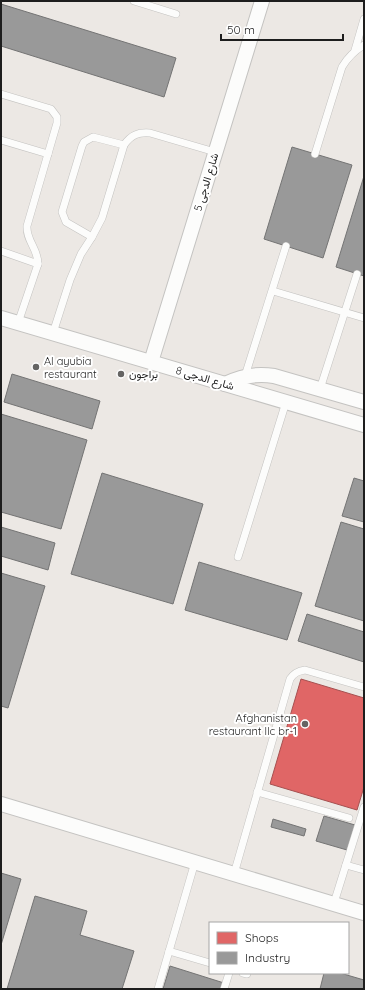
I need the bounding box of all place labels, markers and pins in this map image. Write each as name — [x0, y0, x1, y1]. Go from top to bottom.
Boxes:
place label: Al ayubia restaurant — [44, 354, 97, 381]
marker: Al ayubia restaurant — [31, 362, 41, 372]
place label: براجون — [129, 367, 158, 381]
marker: براجون — [116, 369, 126, 379]
place label: Afghanistan restaurant llc br-1 — [209, 711, 297, 738]
marker: Afghanistan restaurant llc br-1 — [300, 719, 310, 729]

